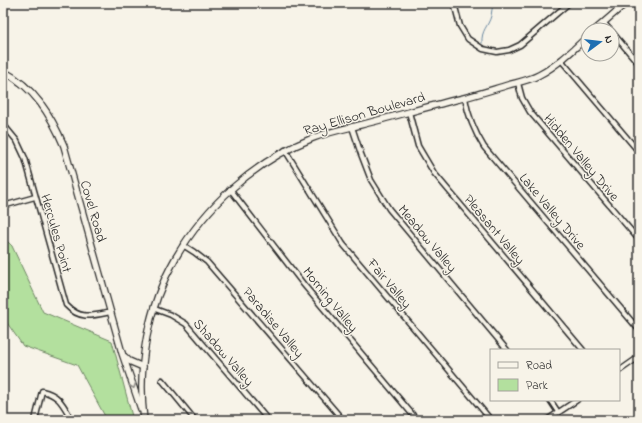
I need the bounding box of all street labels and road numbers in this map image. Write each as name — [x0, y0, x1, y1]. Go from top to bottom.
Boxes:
street label: Ray Ellison Boulevard — [301, 87, 428, 143]
street label: Hidden Valley Drive — [537, 110, 624, 208]
street label: Lake Valley Drive — [513, 169, 591, 256]
street label: Covel Road — [74, 178, 111, 245]
street label: Pleasant Valley — [457, 190, 530, 271]
street label: Hercules Point — [34, 192, 77, 275]
street label: Meadow Valley — [391, 200, 462, 278]
street label: Fair Valley — [360, 254, 416, 314]
street label: Morning Valley — [296, 263, 363, 338]
street label: Paradise Valley — [236, 283, 309, 364]
street label: Shadow Valley — [187, 314, 258, 392]

